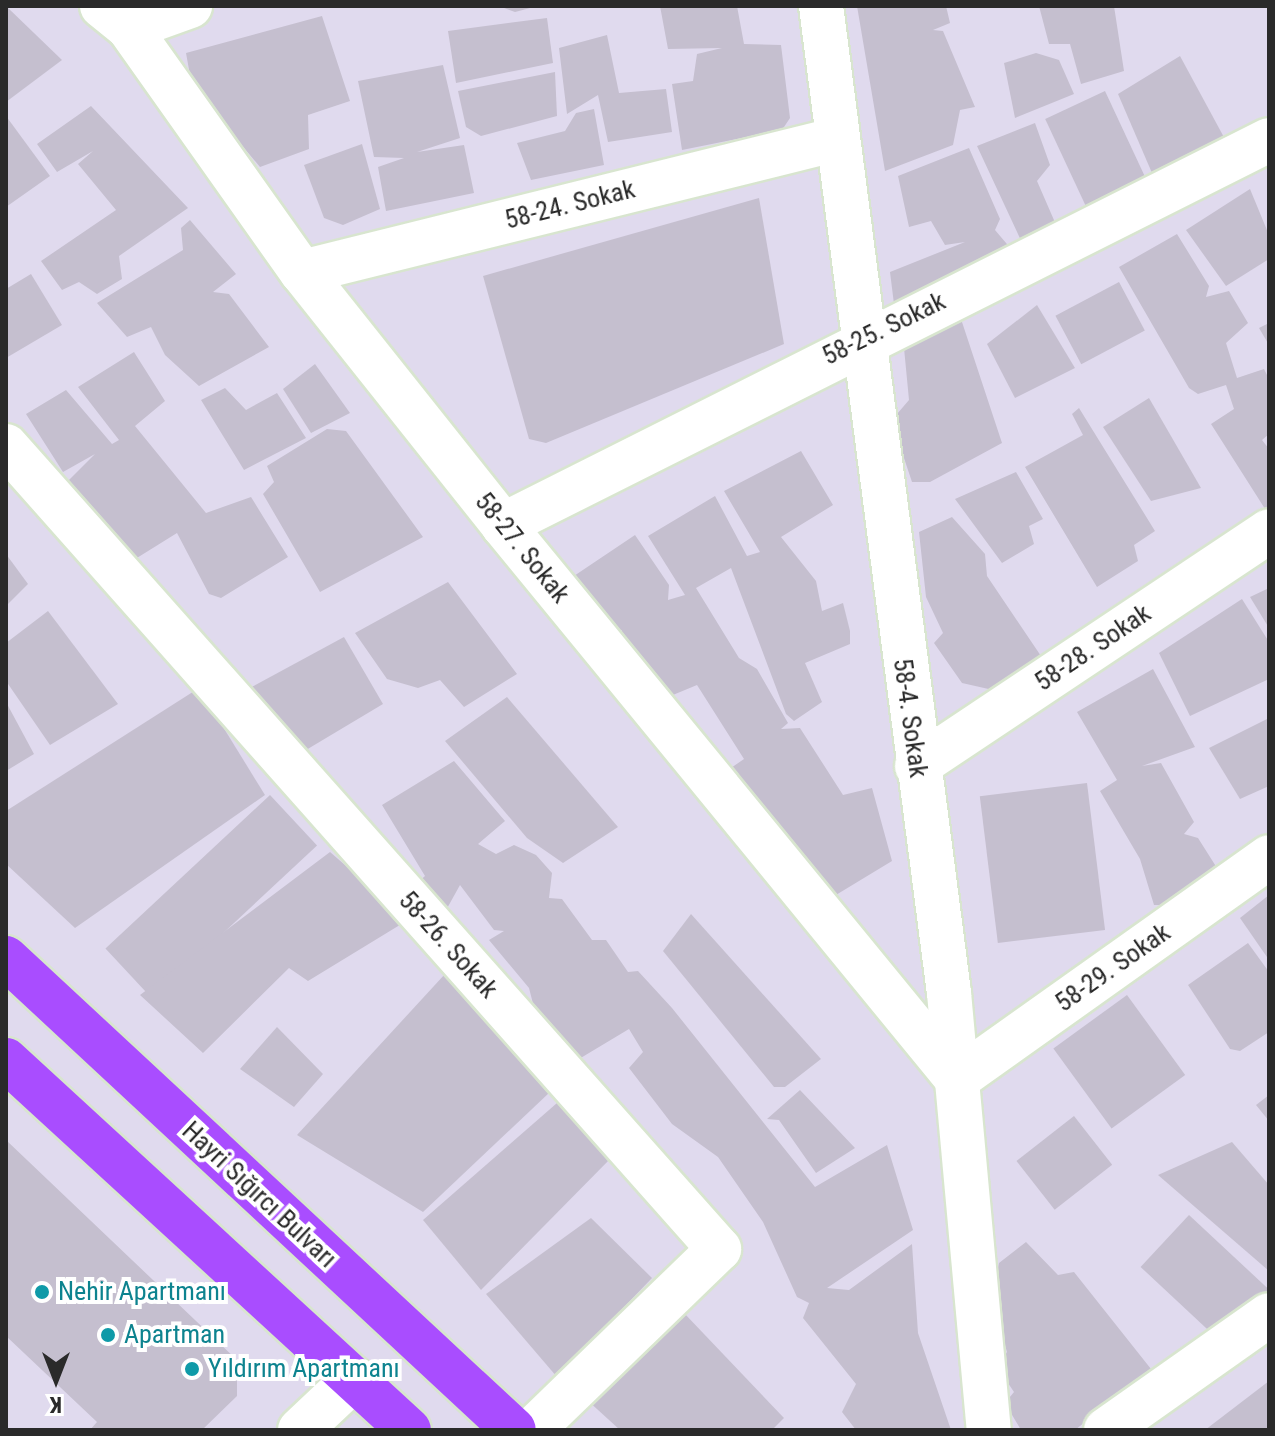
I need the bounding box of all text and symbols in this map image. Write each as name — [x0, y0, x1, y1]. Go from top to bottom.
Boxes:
street label: 58-24. Sokak — [502, 174, 638, 236]
street label: 58-25. Sokak — [817, 286, 951, 372]
street label: 58-27. Sokak — [468, 486, 576, 610]
street label: 58-28. Sokak — [1029, 598, 1157, 698]
street label: 58-4. Sokak — [886, 656, 934, 780]
street label: 58-26. Sokak — [392, 885, 504, 1005]
street label: 58-29. Sokak — [1050, 917, 1176, 1019]
street label: Hayri Sığırcı Bulvarı — [175, 1116, 343, 1274]
place label: Nehir Apartmanı — [58, 1276, 226, 1308]
marker: Nehir Apartmanı — [33, 1283, 51, 1301]
place label: Apartman — [124, 1319, 225, 1351]
marker: Apartman — [99, 1326, 117, 1344]
north arrow — [16, 1340, 96, 1420]
place label: Yıldırım Apartmanı — [208, 1353, 400, 1385]
marker: Yıldırım Apartmanı — [183, 1360, 201, 1378]
text: K — [50, 1392, 62, 1417]

